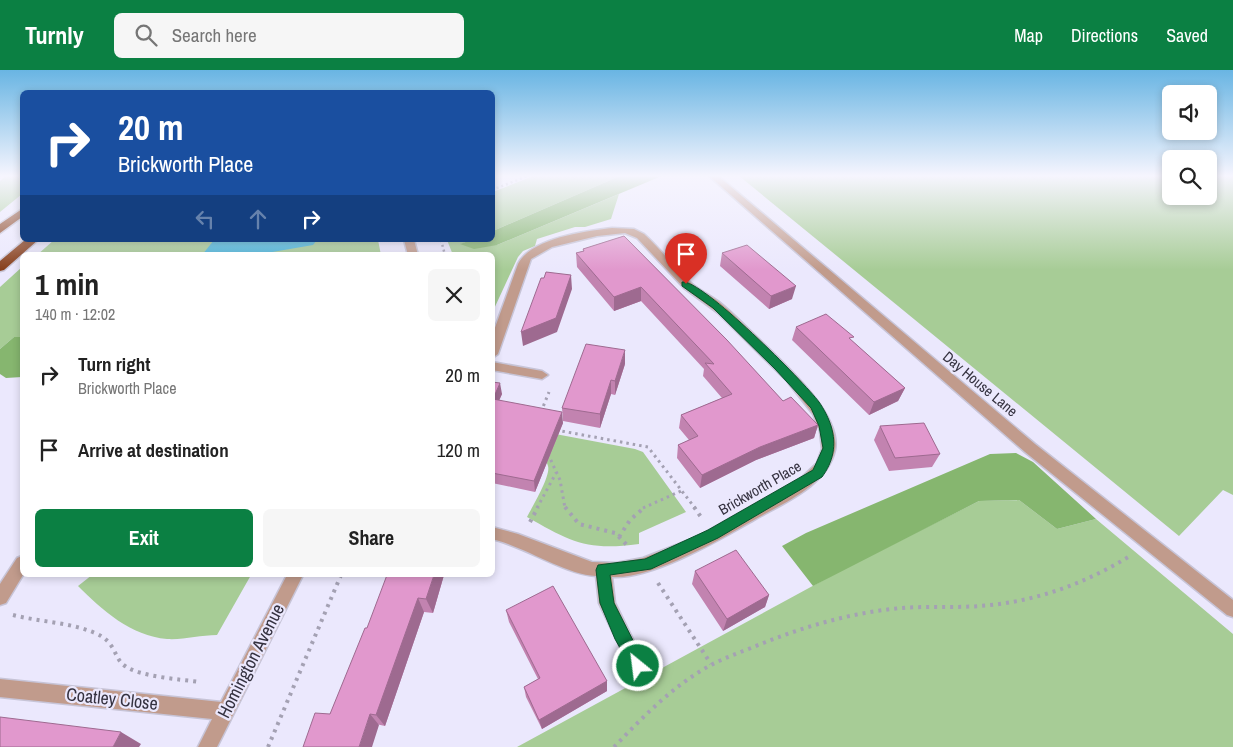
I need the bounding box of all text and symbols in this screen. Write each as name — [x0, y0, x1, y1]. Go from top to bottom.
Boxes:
search box — [114, 13, 464, 58]
text: Turnly — [25, 19, 84, 51]
icon: search — [132, 21, 160, 49]
text: Search here — [172, 22, 257, 48]
text: Map — [1014, 23, 1043, 48]
text: Directions — [1071, 23, 1138, 48]
text: Saved — [1166, 23, 1208, 48]
map controls — [1162, 85, 1217, 205]
button: sound — [1162, 85, 1217, 140]
text: 20 m — [118, 104, 183, 151]
icon: right — [35, 110, 100, 175]
text: Brickworth Place — [118, 149, 253, 179]
button: search — [1162, 150, 1217, 205]
icon: left — [191, 205, 219, 233]
icon: ahead — [244, 205, 272, 233]
icon: right — [297, 205, 325, 233]
pin — [665, 233, 707, 284]
icon: arrive — [672, 240, 700, 268]
text: 1 min — [35, 264, 99, 304]
button: close — [428, 269, 480, 321]
text: 140 m · 12:02 — [35, 303, 115, 325]
street label: Day House Lane — [938, 346, 1022, 421]
text: Turn right — [78, 351, 150, 377]
icon: right — [35, 361, 63, 389]
text: 20 m — [445, 362, 480, 388]
text: Brickworth Place — [78, 377, 176, 399]
icon: arrive — [35, 436, 63, 464]
text: Arrive at destination — [78, 437, 229, 463]
text: 120 m — [437, 437, 480, 463]
street label: Brickworth Place — [715, 455, 805, 520]
button: Exit — [35, 509, 253, 567]
button: Share — [263, 509, 480, 567]
street label: Homington Avenue — [211, 599, 290, 722]
position arrow — [611, 639, 663, 691]
street label: Coatley Close — [65, 681, 159, 716]

